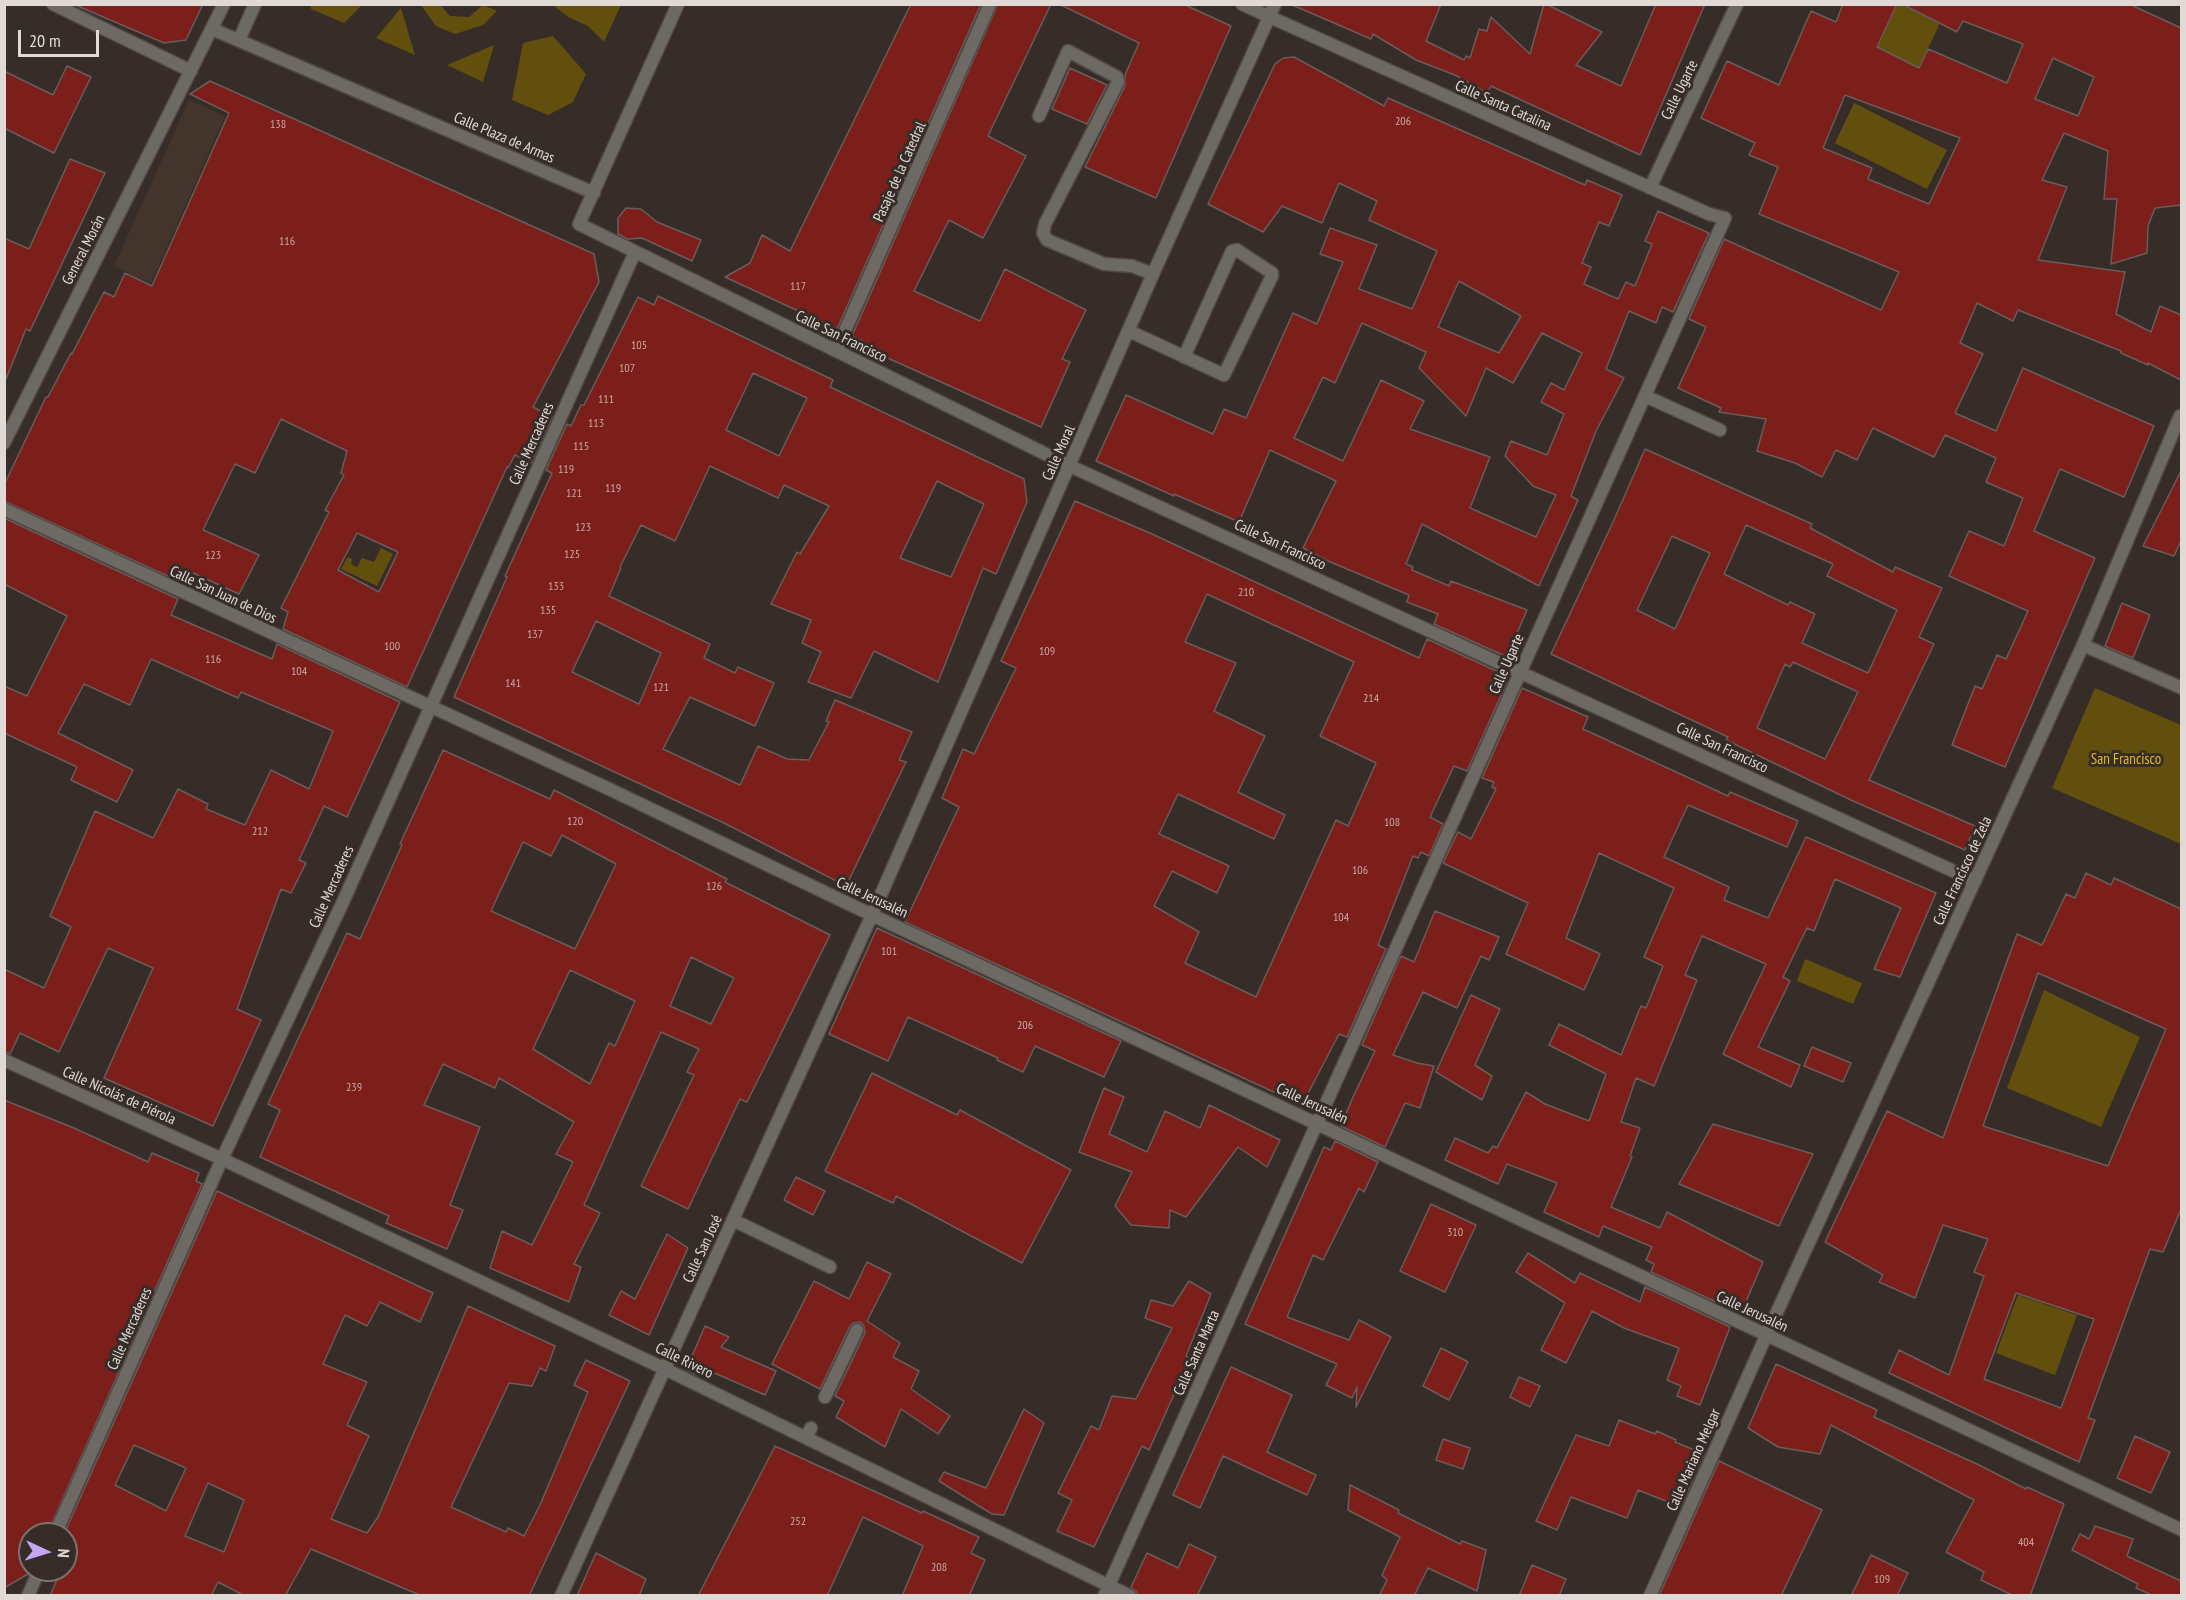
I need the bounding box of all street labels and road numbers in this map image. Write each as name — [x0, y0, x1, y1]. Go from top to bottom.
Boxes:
street label: Calle Ugarte — [1658, 57, 1702, 123]
street label: Calle Santa Catalina — [1452, 77, 1554, 135]
street label: Calle Plaza de Armas — [451, 109, 557, 167]
street label: Pasaje de la Catedral — [870, 119, 930, 225]
street label: General Morán — [59, 212, 109, 288]
street label: Calle San Francisco — [792, 307, 890, 367]
street label: Calle Mercaderes — [506, 400, 558, 488]
street label: Calle Moral — [1039, 423, 1079, 483]
street label: Calle San Francisco — [1231, 516, 1329, 574]
street label: Calle San Juan de Dios — [167, 562, 279, 628]
street label: Calle Ugarte — [1486, 631, 1528, 697]
street label: Calle San Francisco — [1673, 719, 1771, 777]
street label: Calle Francisco de Zela — [1930, 814, 1996, 928]
street label: Calle Mercaderes — [306, 843, 358, 931]
street label: Calle Jerusalén — [833, 874, 911, 922]
street label: Calle Nicolás de Piérola — [60, 1063, 178, 1129]
street label: Calle Jerusalén — [1273, 1080, 1351, 1128]
street label: Calle San José — [680, 1212, 726, 1286]
street label: Calle Mercaderes — [104, 1285, 156, 1373]
street label: Calle Jerusalén — [1713, 1288, 1791, 1336]
street label: Calle Santa Marta — [1170, 1308, 1224, 1398]
street label: Calle Rivero — [652, 1339, 716, 1383]
street label: Calle Mariano Melgar — [1663, 1406, 1725, 1514]

